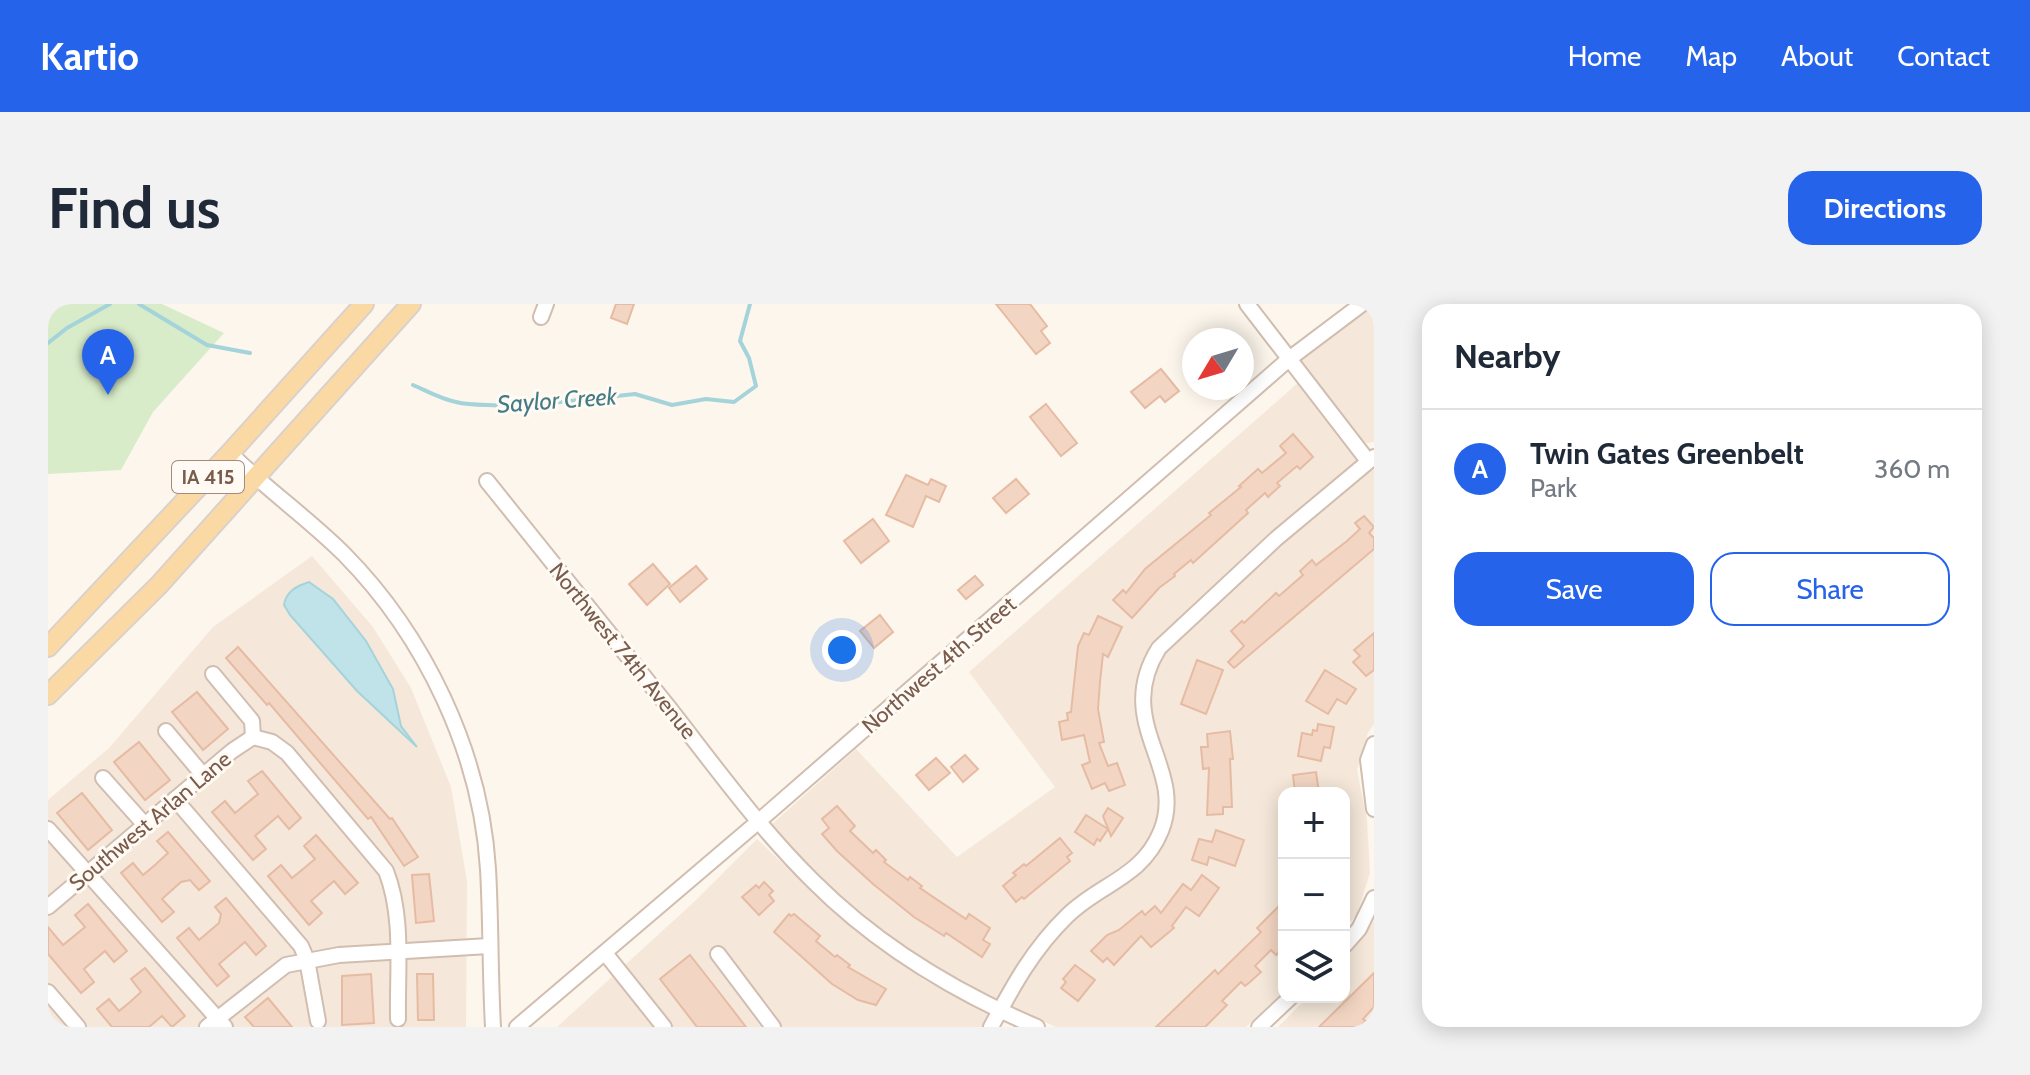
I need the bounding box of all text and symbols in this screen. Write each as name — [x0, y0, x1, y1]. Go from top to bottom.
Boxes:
text: Kartio — [40, 33, 139, 80]
text: Home — [1568, 39, 1641, 73]
text: Map — [1685, 39, 1737, 73]
text: About — [1781, 39, 1853, 73]
text: Contact — [1897, 39, 1990, 73]
button: Directions — [1788, 171, 1982, 245]
text: Find us — [48, 174, 221, 242]
north arrow — [1182, 328, 1254, 400]
pin: A — [82, 329, 134, 395]
text: Nearby — [1454, 335, 1561, 377]
water label: Saylor Creek — [496, 381, 618, 419]
text: Twin Gates Greenbelt — [1530, 435, 1804, 472]
text: A — [1472, 453, 1488, 485]
text: 360 m — [1874, 453, 1950, 485]
road number: IA 415 — [172, 461, 244, 493]
text: Park — [1530, 472, 1577, 504]
button: Save — [1454, 552, 1694, 626]
button: Share — [1710, 552, 1950, 626]
street label: Northwest 74th Avenue — [544, 557, 702, 745]
street label: Northwest 4th Street — [856, 590, 1022, 739]
your location — [822, 630, 862, 670]
street label: Southwest Arlan Lane — [64, 745, 236, 897]
map controls — [1278, 787, 1350, 1003]
button: + — [1278, 787, 1350, 859]
button: − — [1278, 859, 1350, 931]
button: layers — [1278, 931, 1350, 1003]

